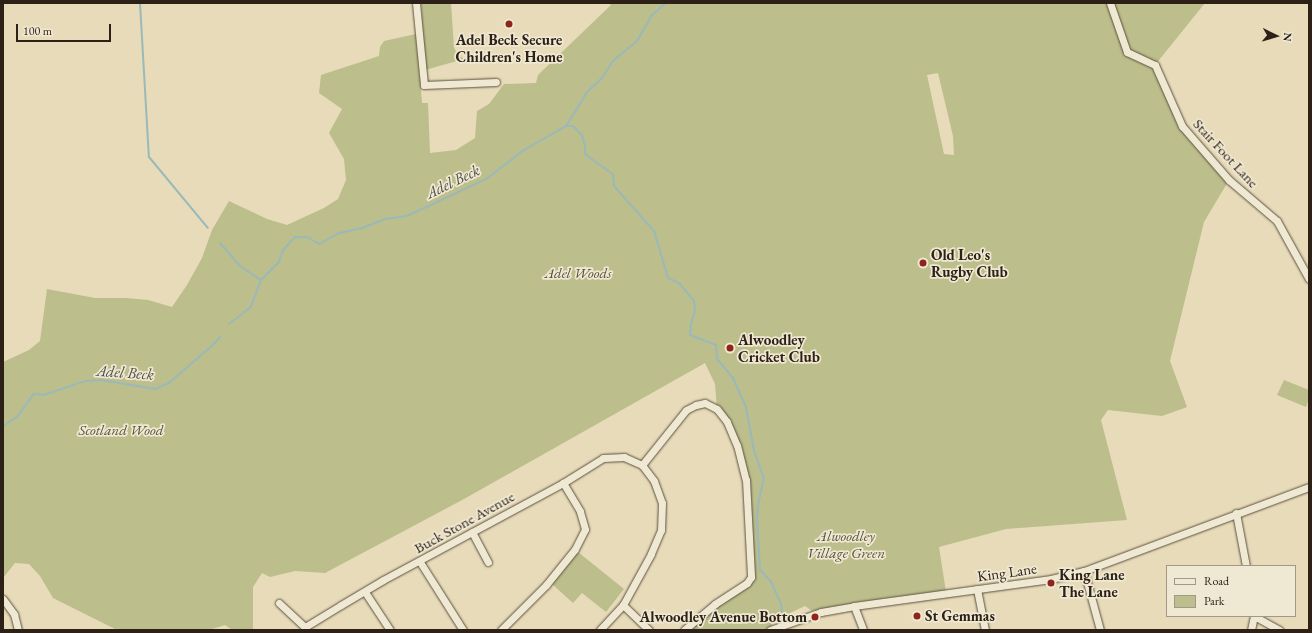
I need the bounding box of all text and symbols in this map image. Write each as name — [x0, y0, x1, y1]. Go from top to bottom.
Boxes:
scale bar — [18, 16, 113, 42]
north arrow — [1256, 16, 1296, 56]
marker: Adel Beck Secure Children's Home — [504, 19, 514, 29]
text: 100 m — [23, 23, 52, 39]
place label: Adel Beck Secure Children's Home — [456, 30, 562, 65]
text: N — [1281, 32, 1295, 42]
street label: Stair Foot Lane — [1190, 115, 1262, 191]
water label: Adel Beck — [423, 161, 483, 203]
place label: Old Leo's Rugby Club — [931, 245, 1008, 280]
marker: Old Leo's Rugby Club — [918, 258, 928, 268]
park label: Adel Woods — [545, 264, 611, 282]
place label: Alwoodley Cricket Club — [738, 330, 820, 365]
marker: Alwoodley Cricket Club — [725, 343, 735, 353]
water label: Adel Beck — [96, 361, 154, 385]
park label: Scotland Wood — [79, 421, 163, 439]
street label: Buck Stone Avenue — [411, 487, 517, 557]
park label: Alwoodley Village Green — [807, 526, 885, 561]
street label: King Lane — [976, 559, 1038, 585]
place label: King Lane The Lane — [1059, 565, 1125, 600]
legend — [1166, 565, 1296, 617]
text: Road — [1204, 573, 1229, 589]
marker: King Lane The Lane — [1046, 578, 1056, 588]
text: Park — [1204, 593, 1224, 609]
place label: St Gemmas — [925, 607, 995, 625]
place label: Alwoodley Avenue Bottom — [640, 608, 807, 626]
marker: St Gemmas — [912, 611, 922, 621]
marker: Alwoodley Avenue Bottom — [810, 612, 820, 622]

